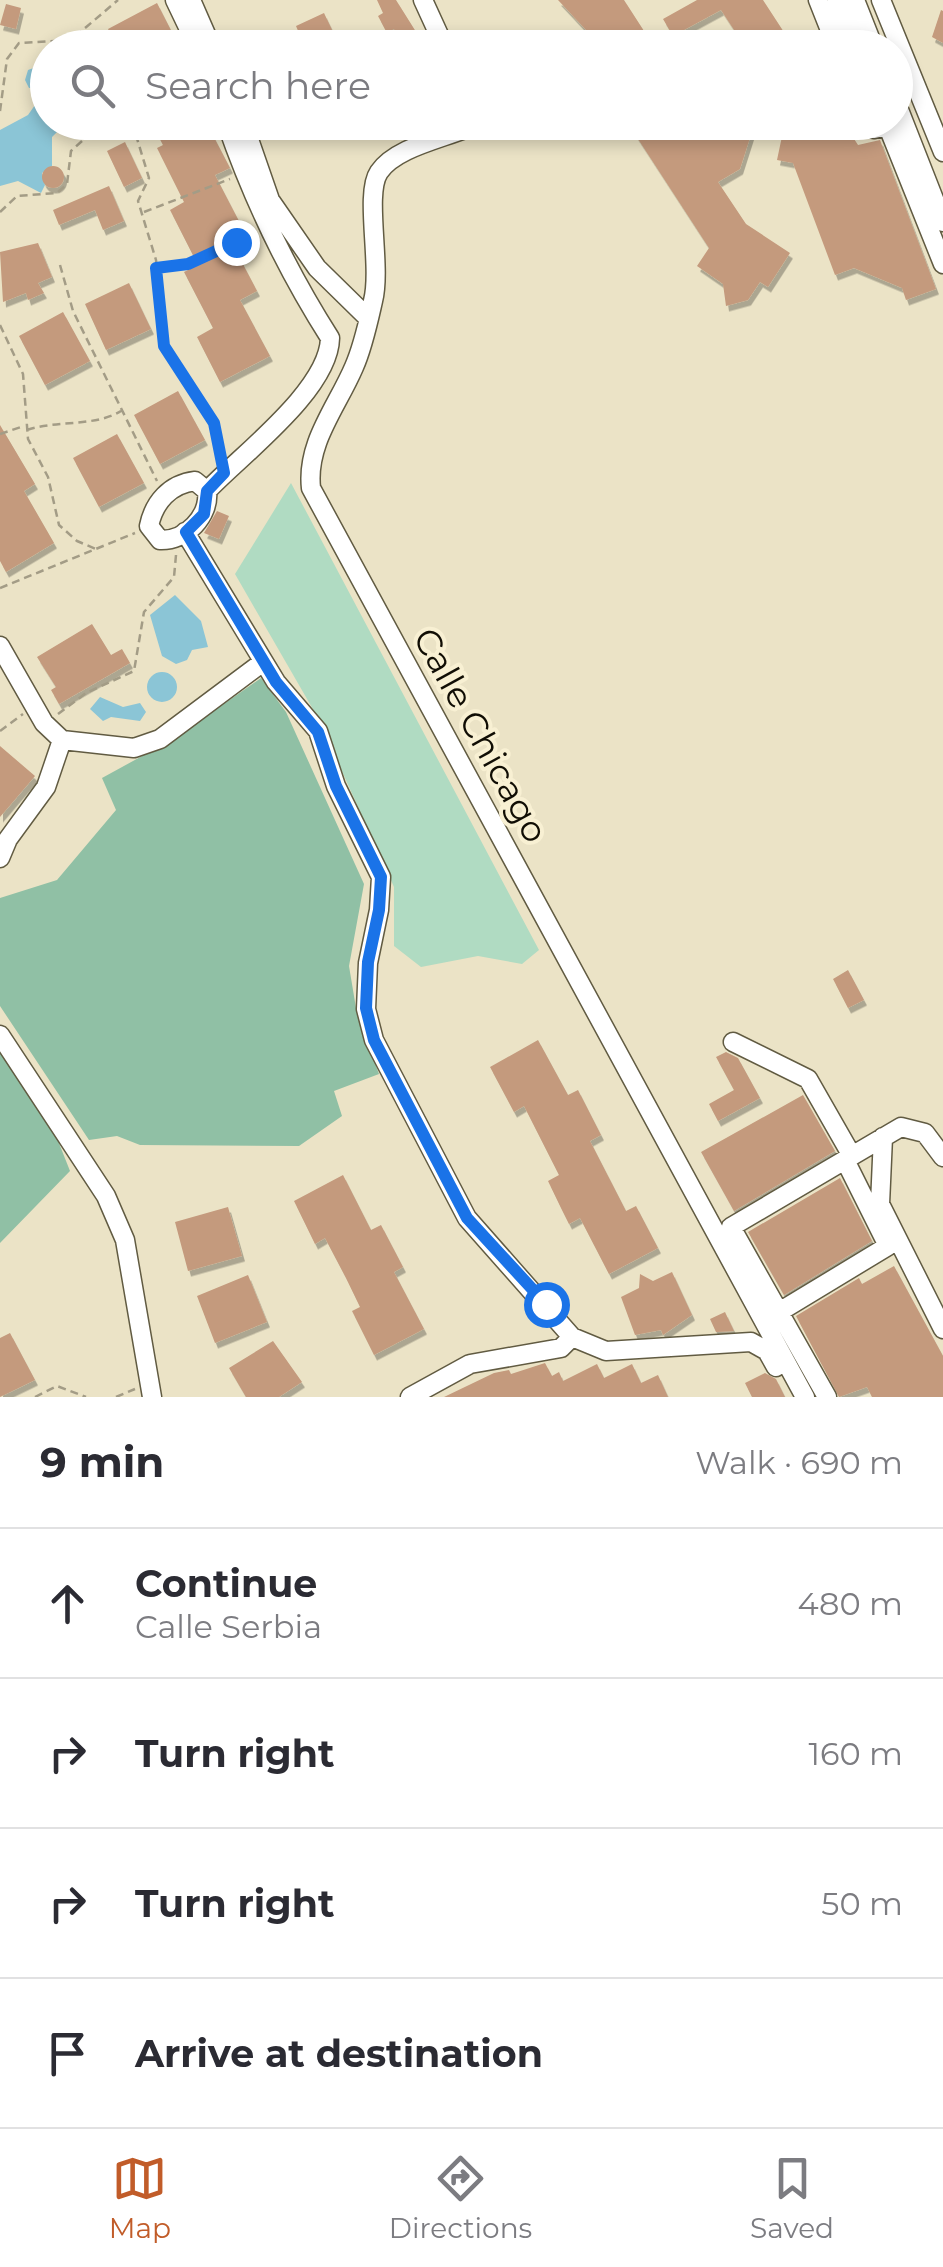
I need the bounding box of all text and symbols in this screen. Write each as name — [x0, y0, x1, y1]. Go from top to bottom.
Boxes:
search box — [30, 30, 913, 140]
icon: search — [65, 58, 120, 113]
text: Search here — [145, 62, 371, 109]
route end — [214, 220, 260, 266]
street label: Calle Chicago — [404, 620, 558, 850]
route start — [524, 1282, 570, 1328]
text: 9 min — [40, 1436, 164, 1488]
text: Walk · 690 m — [695, 1443, 903, 1482]
text: Continue — [135, 1560, 317, 1607]
icon: ahead — [40, 1576, 95, 1631]
text: 480 m — [798, 1584, 903, 1623]
text: Calle Serbia — [135, 1607, 322, 1646]
icon: right — [40, 1726, 95, 1781]
text: Turn right — [135, 1730, 334, 1777]
text: 160 m — [808, 1734, 903, 1773]
icon: right — [40, 1876, 95, 1931]
text: Turn right — [135, 1880, 334, 1927]
text: 50 m — [821, 1884, 903, 1923]
icon: arrive — [40, 2026, 95, 2081]
text: Arrive at destination — [135, 2030, 543, 2077]
tab: Map — [109, 2151, 171, 2245]
tab: Directions — [389, 2151, 532, 2245]
tab: Saved — [750, 2151, 834, 2245]

